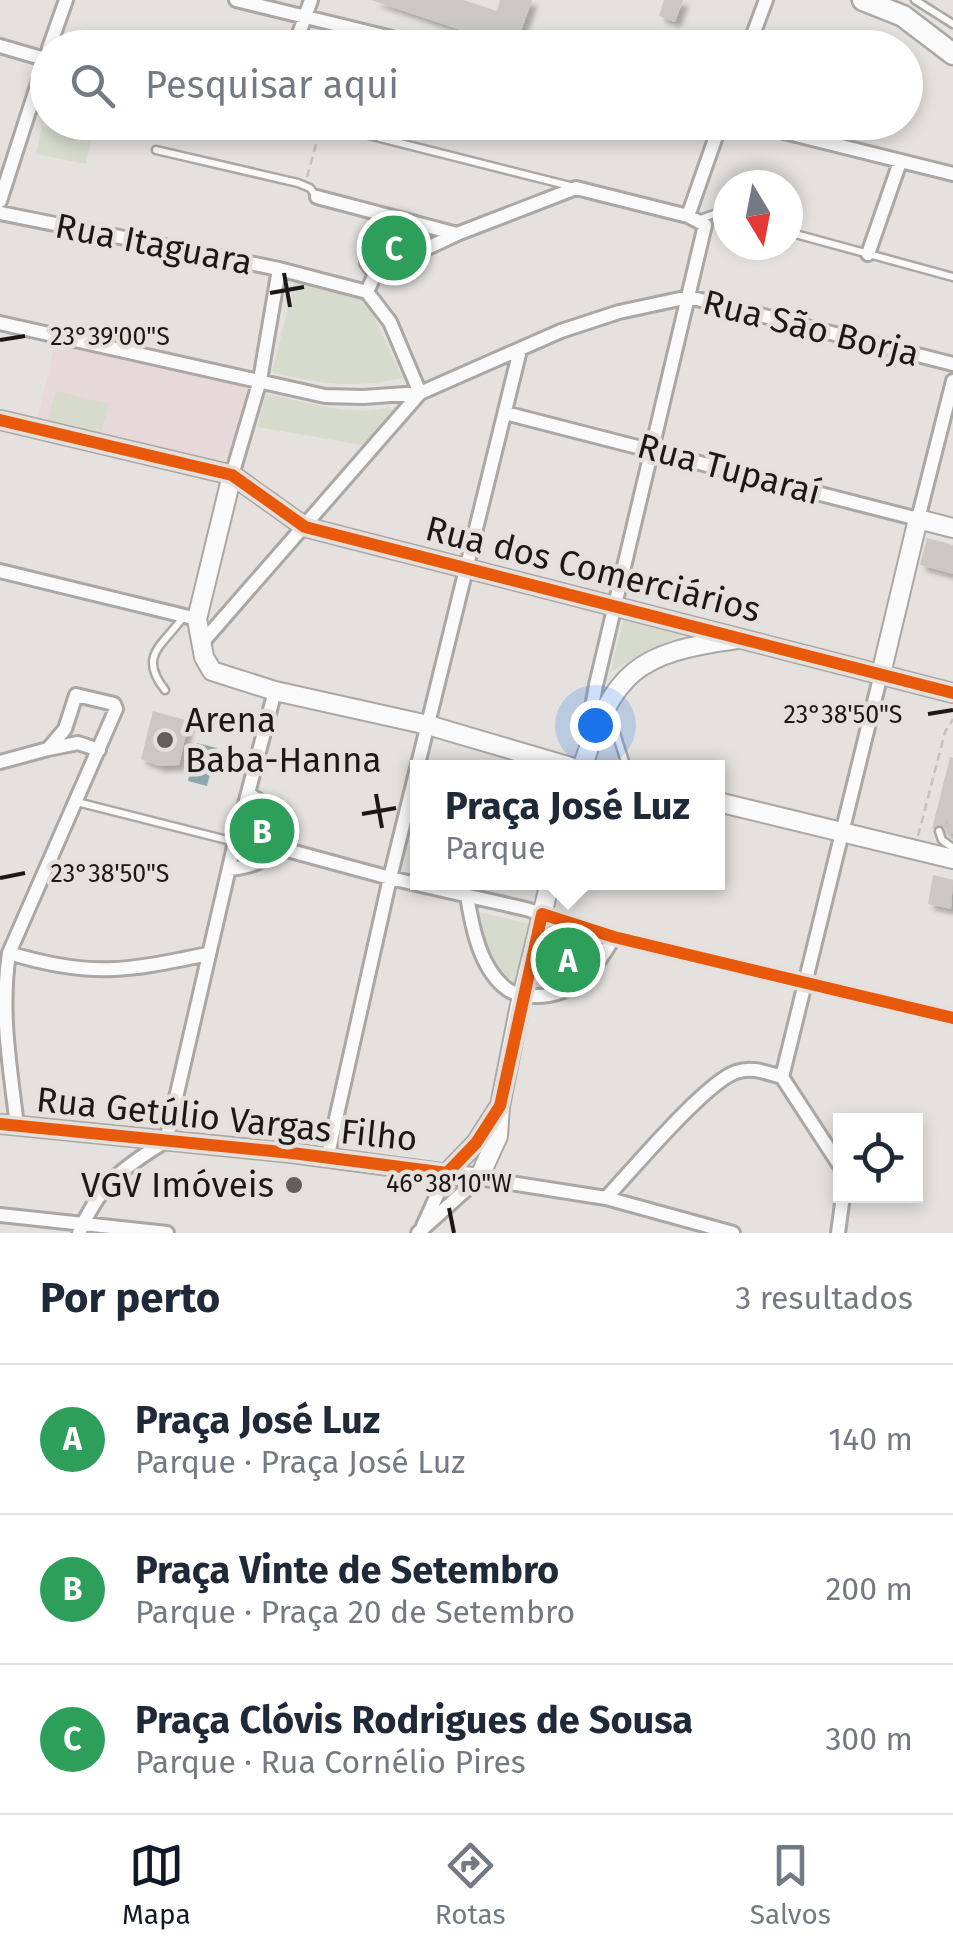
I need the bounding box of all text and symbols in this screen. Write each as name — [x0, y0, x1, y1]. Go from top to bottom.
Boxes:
search box — [30, 30, 923, 140]
icon: search — [65, 58, 120, 113]
text: Pesquisar aqui — [145, 62, 399, 108]
north arrow — [713, 170, 803, 260]
street label: Rua Itaguara — [52, 204, 256, 284]
pin: C — [362, 210, 426, 286]
street label: Rua São Borja — [698, 281, 924, 375]
text: 23°39'00"S — [50, 322, 170, 352]
street label: Rua Tuparaí — [633, 424, 825, 514]
street label: Rua dos Comerciários — [421, 507, 765, 631]
place label: Arena Baba-Hanna — [185, 699, 381, 781]
your location — [570, 700, 621, 751]
text: 23°38'50"S — [784, 700, 902, 730]
marker: Arena Baba-Hanna — [154, 729, 176, 751]
popup — [410, 760, 725, 890]
text: Praça José Luz — [445, 783, 690, 829]
pin: B — [230, 794, 294, 868]
text: Parque — [445, 829, 546, 867]
text: 23°38'50"S — [51, 859, 169, 889]
pin: A — [536, 922, 600, 998]
street label: Rua Getúlio Vargas Filho — [34, 1078, 420, 1160]
map controls — [833, 1113, 923, 1203]
button: locate — [833, 1113, 923, 1203]
place label: VGV Imóveis — [81, 1164, 274, 1206]
text: 46°38'10"W — [386, 1169, 512, 1199]
marker: VGV Imóveis — [283, 1174, 305, 1196]
text: Por perto — [40, 1273, 220, 1323]
text: 3 resultados — [735, 1279, 913, 1317]
text: Praça José Luz — [135, 1397, 380, 1443]
text: A — [63, 1420, 82, 1458]
text: 140 m — [828, 1420, 913, 1458]
text: Parque · Praça José Luz — [135, 1443, 465, 1481]
text: Praça Vinte de Setembro — [135, 1547, 559, 1593]
text: B — [63, 1570, 82, 1608]
text: 200 m — [826, 1570, 913, 1608]
text: Parque · Praça 20 de Setembro — [135, 1593, 575, 1631]
text: Praça Clóvis Rodrigues de Sousa — [135, 1697, 693, 1743]
text: C — [63, 1720, 82, 1758]
text: 300 m — [825, 1720, 913, 1758]
text: Parque · Rua Cornélio Pires — [135, 1743, 526, 1781]
tab: Mapa — [122, 1838, 191, 1931]
tab: Rotas — [435, 1838, 506, 1931]
tab: Salvos — [750, 1838, 831, 1931]

